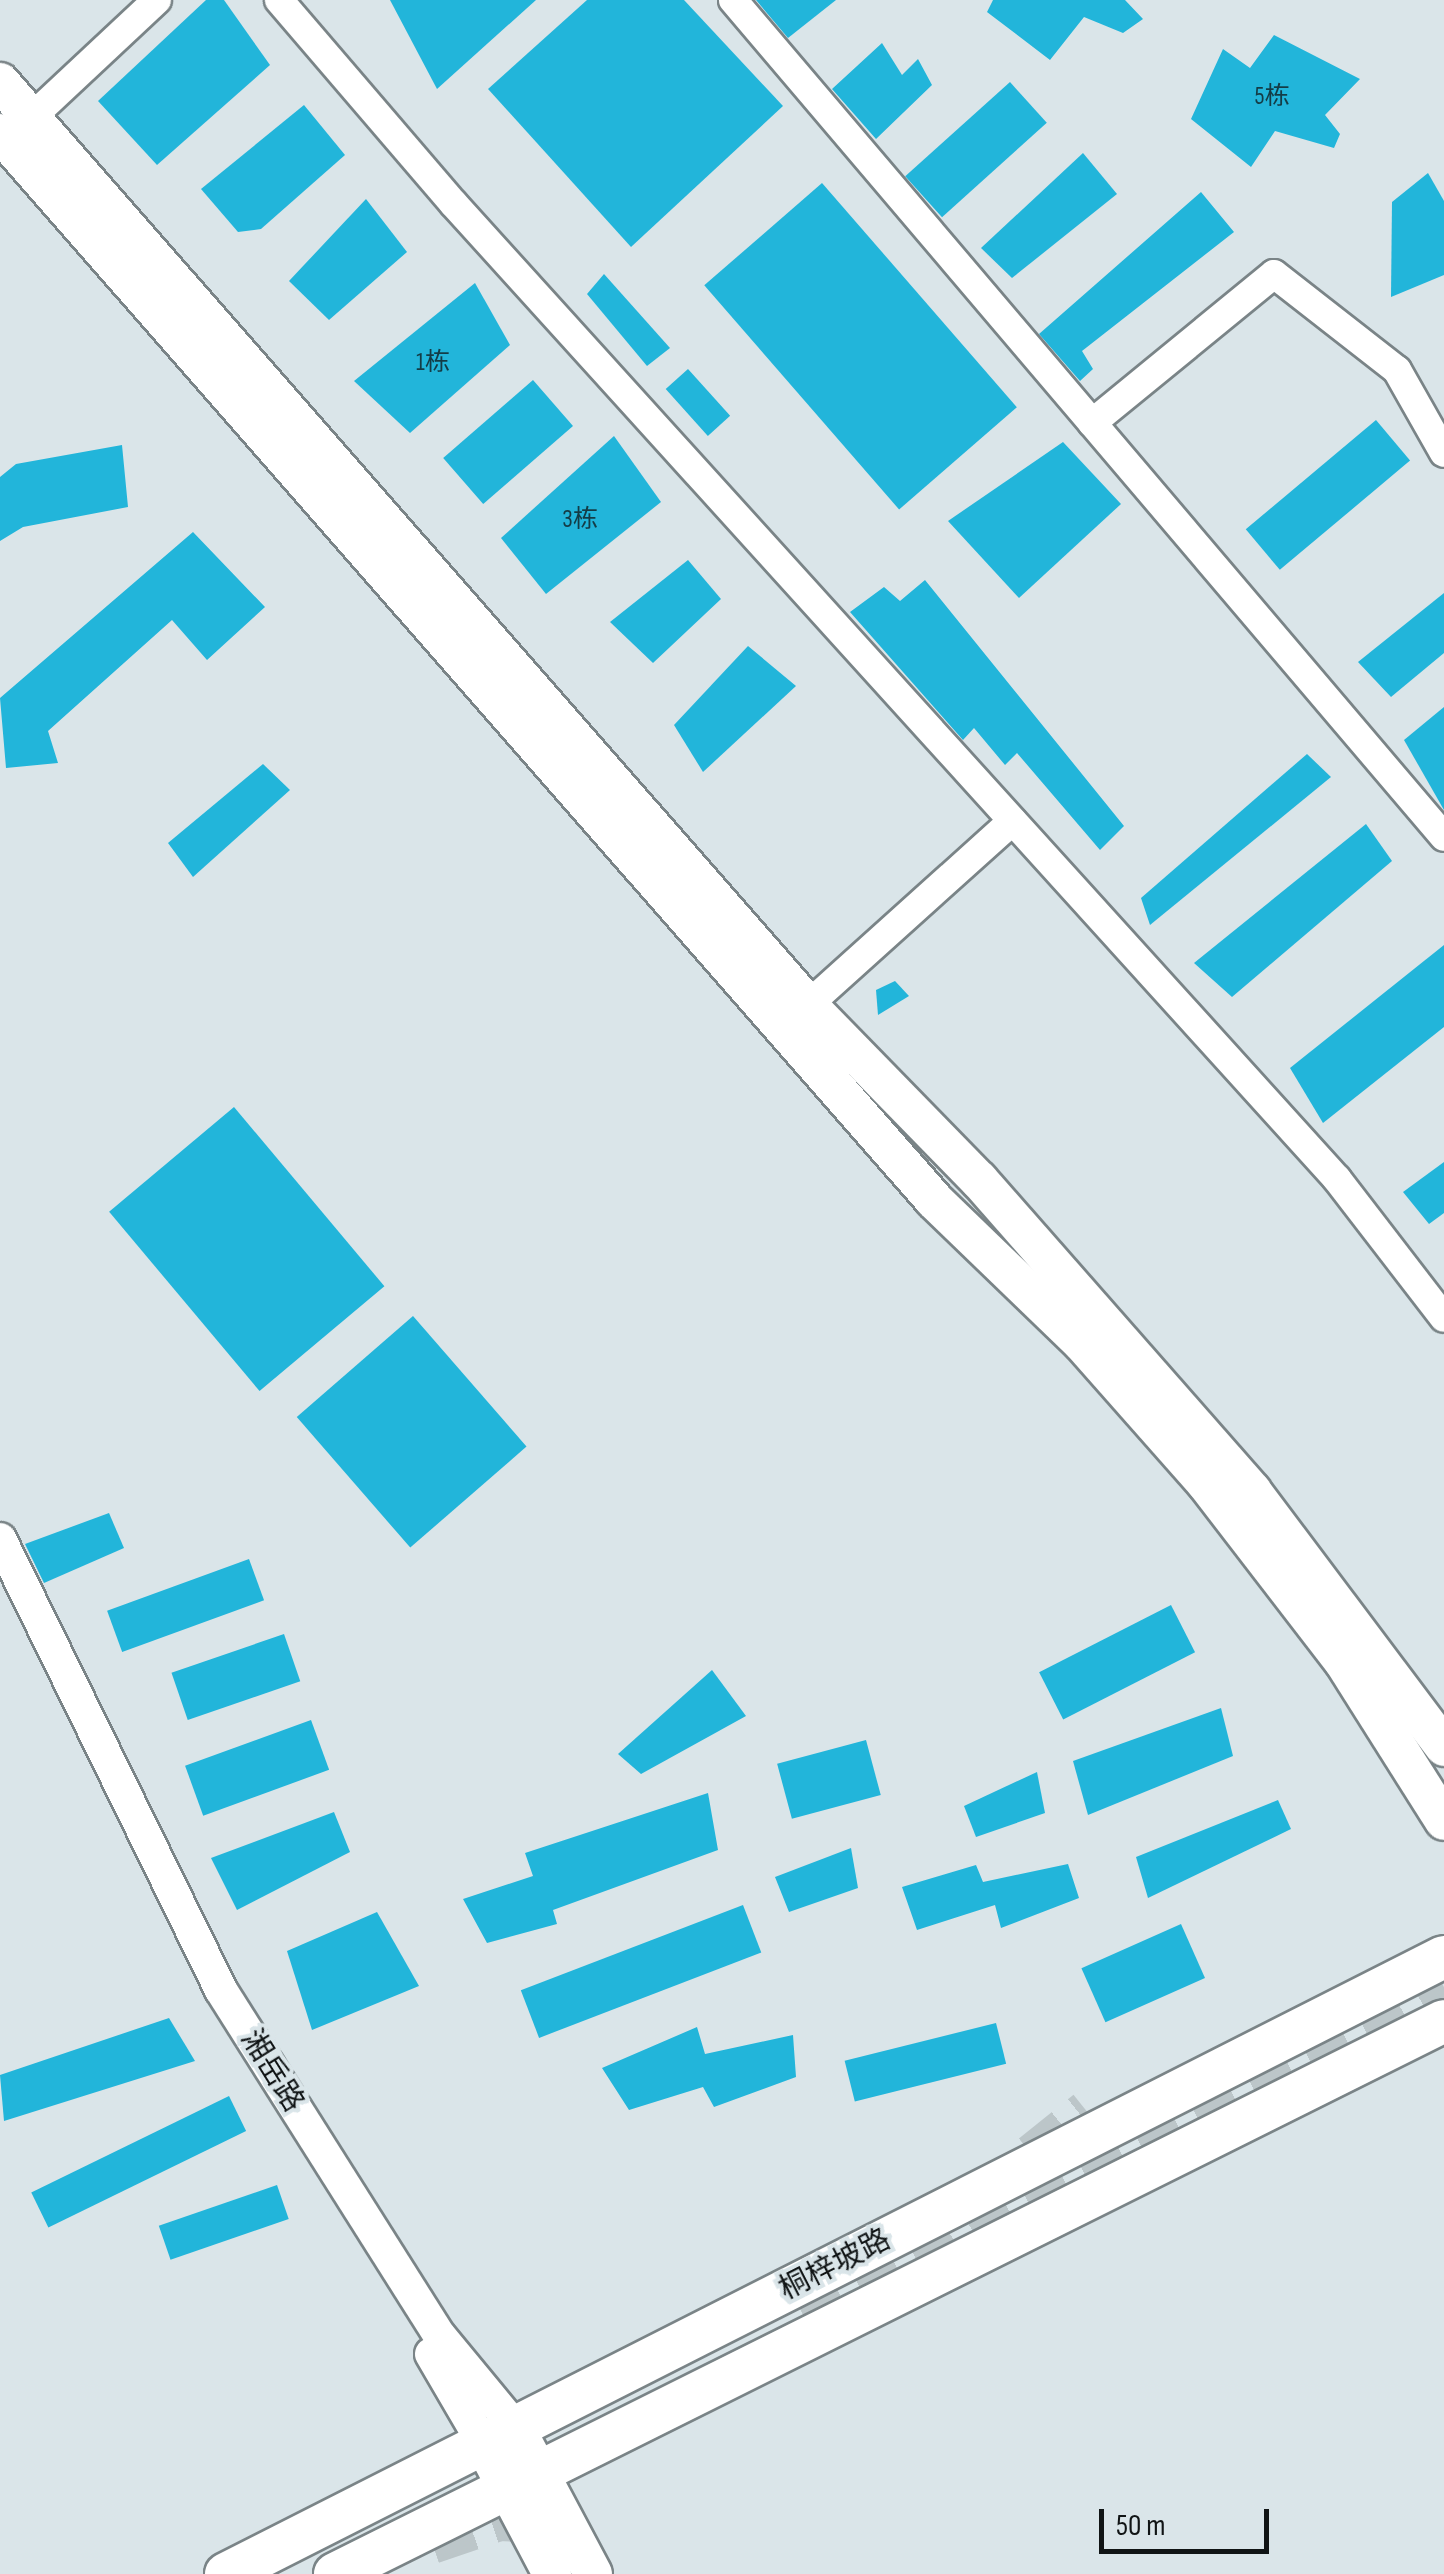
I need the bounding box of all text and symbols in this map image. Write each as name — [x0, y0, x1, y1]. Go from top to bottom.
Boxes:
house number: 5栋 — [1254, 82, 1290, 112]
house number: 1栋 — [416, 348, 450, 378]
house number: 3栋 — [562, 505, 598, 535]
street label: 湘岳路 — [233, 2023, 311, 2119]
street label: 桐梓坡路 — [773, 2222, 897, 2308]
scale bar — [1104, 2489, 1274, 2551]
text: 50 m — [1116, 2508, 1165, 2544]

